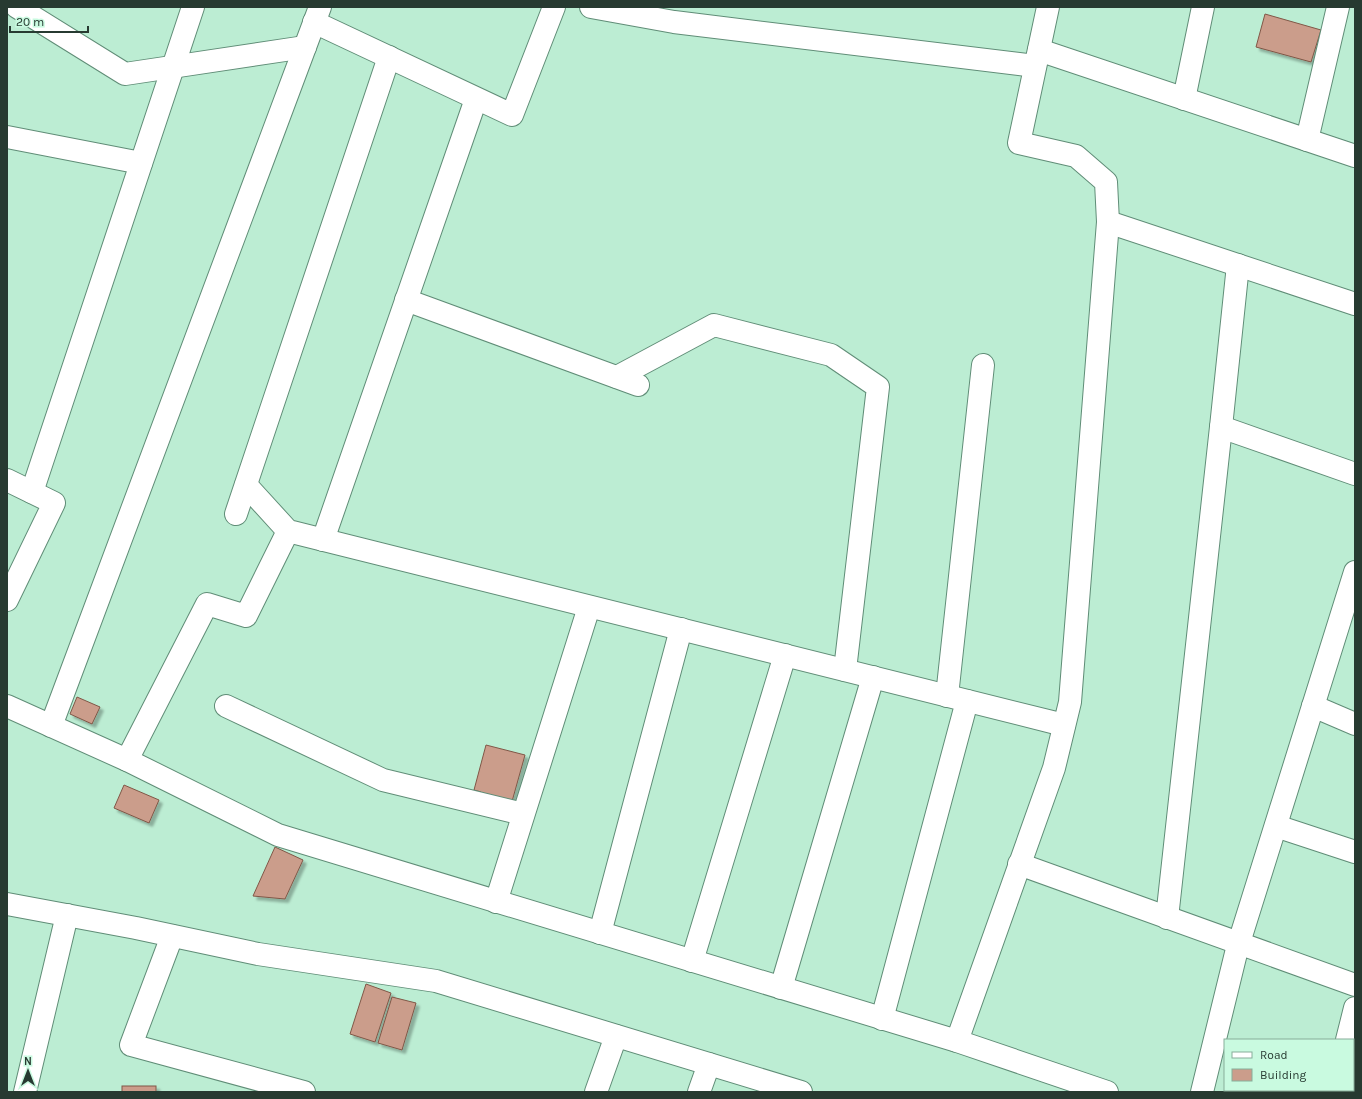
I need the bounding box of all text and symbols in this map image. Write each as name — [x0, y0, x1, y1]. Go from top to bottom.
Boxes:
scale bar — [10, 8, 88, 34]
text: 20 m — [16, 15, 44, 29]
legend — [1224, 1039, 1354, 1091]
text: Road — [1260, 1048, 1288, 1062]
north arrow — [8, 1051, 48, 1091]
text: N — [24, 1055, 32, 1068]
text: Building — [1260, 1068, 1307, 1082]

